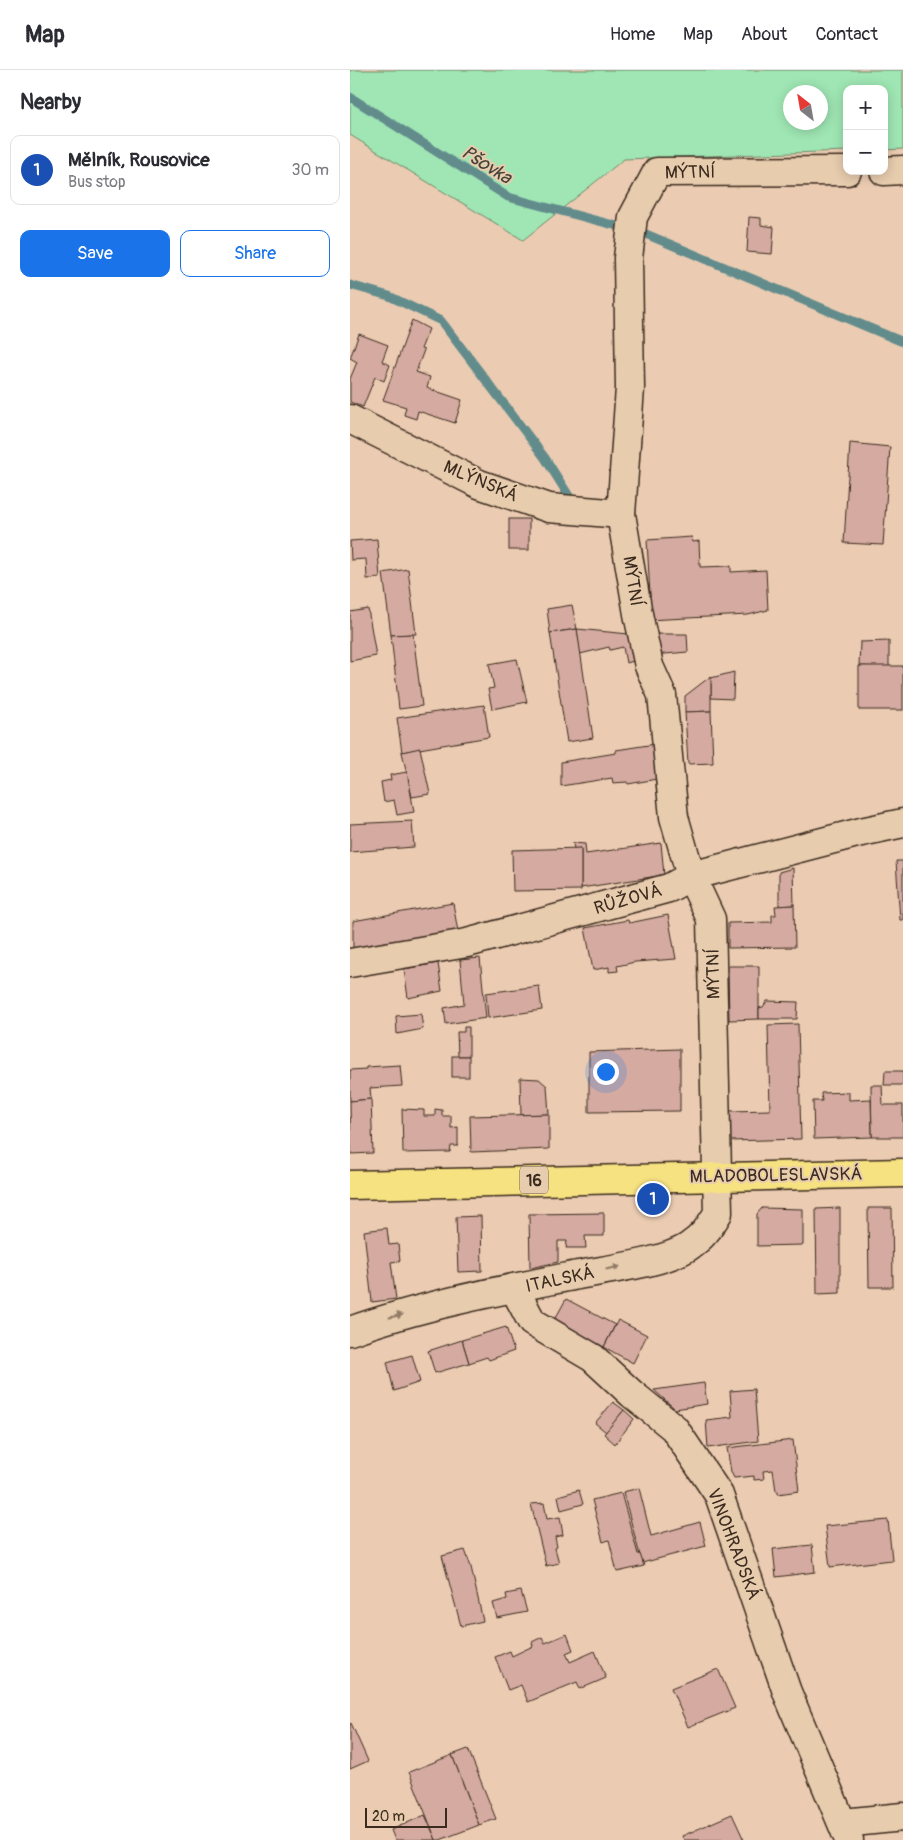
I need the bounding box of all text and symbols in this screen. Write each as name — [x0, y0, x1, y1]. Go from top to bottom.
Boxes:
text: Map — [25, 20, 65, 49]
text: Home — [610, 23, 655, 46]
text: Map — [683, 23, 713, 46]
text: About — [741, 23, 787, 46]
text: Contact — [815, 23, 878, 46]
north arrow — [783, 85, 828, 130]
map controls — [843, 85, 888, 175]
button: + — [843, 85, 888, 130]
text: Nearby — [20, 89, 81, 116]
button: − — [843, 130, 888, 175]
water label: Pšovka — [457, 140, 517, 190]
text: Mělník, Rousovice — [68, 148, 210, 172]
text: 1 — [34, 160, 40, 180]
text: 30 m — [291, 160, 329, 180]
street label: MÝTNÍ — [665, 161, 715, 184]
text: Bus stop — [68, 172, 126, 192]
button: Save — [20, 230, 170, 277]
button: Share — [180, 230, 330, 277]
street label: MLÝNSKÁ — [440, 455, 522, 507]
street label: MÝTNÍ — [617, 554, 648, 608]
street label: RŮŽOVÁ — [591, 879, 665, 920]
street label: MÝTNÍ — [702, 949, 725, 999]
your location — [593, 1059, 619, 1085]
street label: MLADOBOLESLAVSKÁ — [689, 1162, 863, 1189]
road number: 16 — [520, 1166, 548, 1194]
pin: 1 — [637, 1180, 669, 1218]
street label: ITALSKÁ — [524, 1261, 597, 1298]
one-way arrow — [606, 1263, 622, 1271]
one-way arrow — [389, 1312, 404, 1320]
street label: VINOHRADSKÁ — [702, 1485, 765, 1603]
scale bar — [365, 1805, 448, 1828]
text: 20 m — [372, 1808, 405, 1825]

